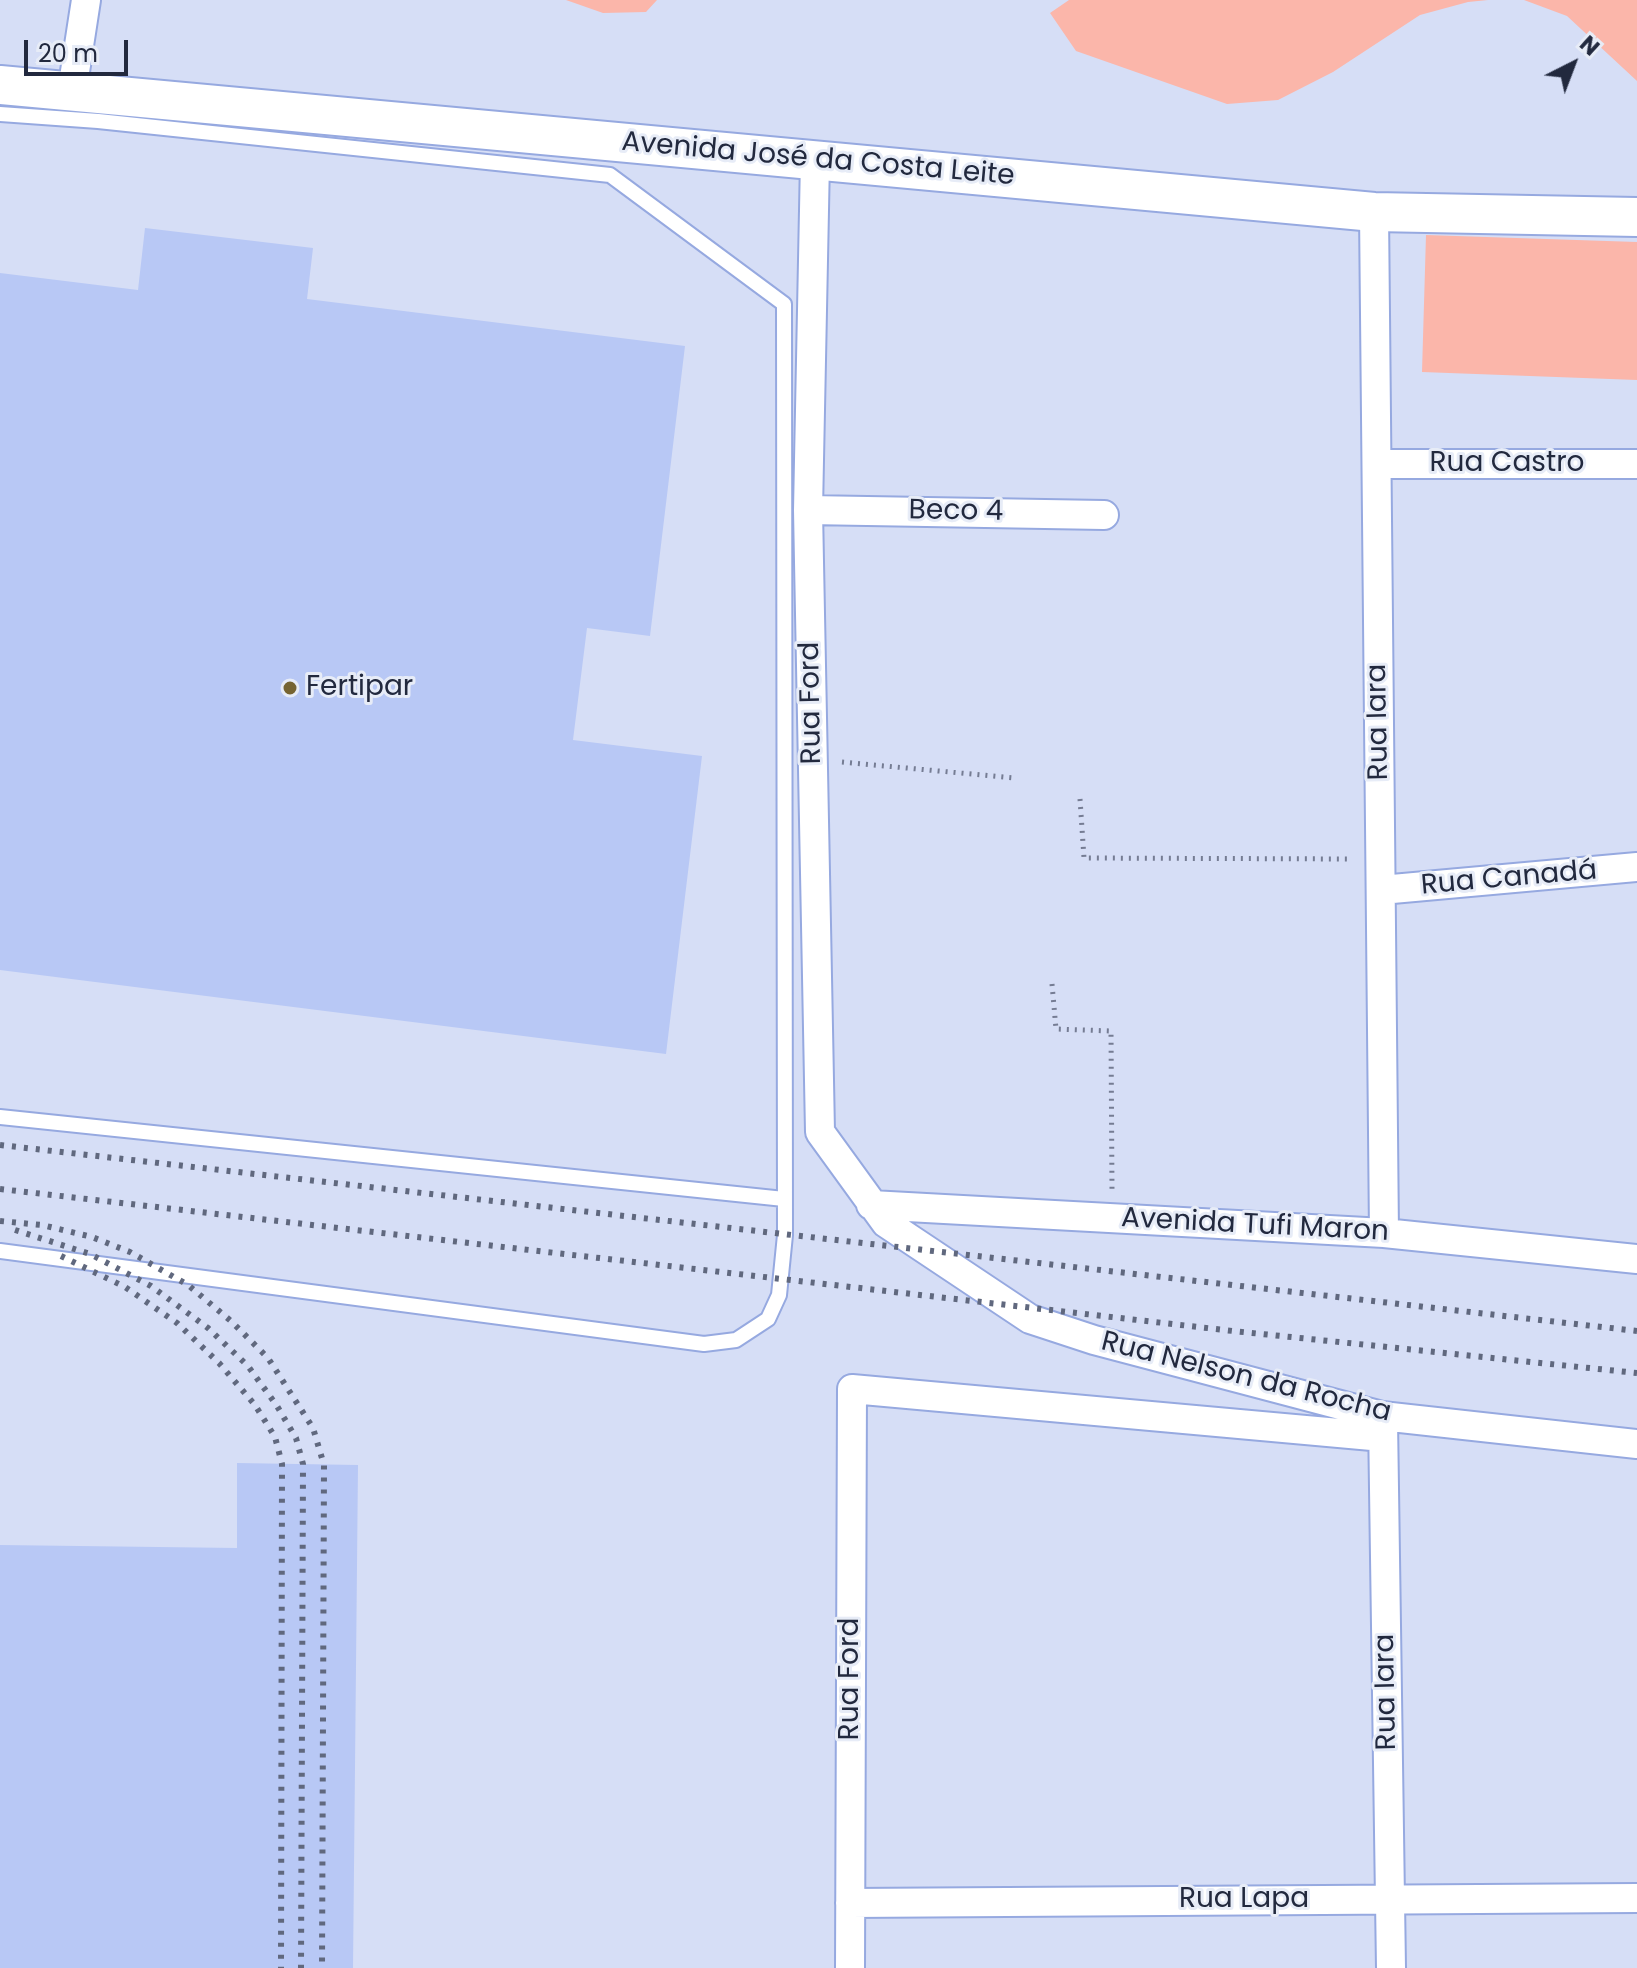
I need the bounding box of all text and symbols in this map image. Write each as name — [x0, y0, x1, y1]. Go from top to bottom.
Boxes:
scale bar — [28, 24, 132, 74]
north arrow — [1533, 24, 1613, 104]
text: N — [1573, 29, 1606, 63]
text: 20 m — [38, 37, 98, 70]
street label: Avenida José da Costa Leite — [620, 126, 1016, 194]
street label: Rua Castro — [1429, 447, 1585, 481]
street label: Beco 4 — [908, 494, 1004, 530]
street label: Rua Ford — [794, 641, 830, 765]
street label: Rua Iara — [1361, 663, 1397, 781]
place label: Fertipar — [306, 671, 413, 705]
marker: Fertipar — [281, 679, 299, 697]
street label: Rua Canadá — [1420, 855, 1598, 903]
street label: Avenida Tufi Maron — [1120, 1202, 1390, 1250]
street label: Rua Nelson da Rocha — [1098, 1326, 1394, 1430]
street label: Rua Ford — [834, 1618, 868, 1740]
street label: Rua Iara — [1369, 1633, 1405, 1751]
street label: Rua Lapa — [1179, 1883, 1309, 1917]

